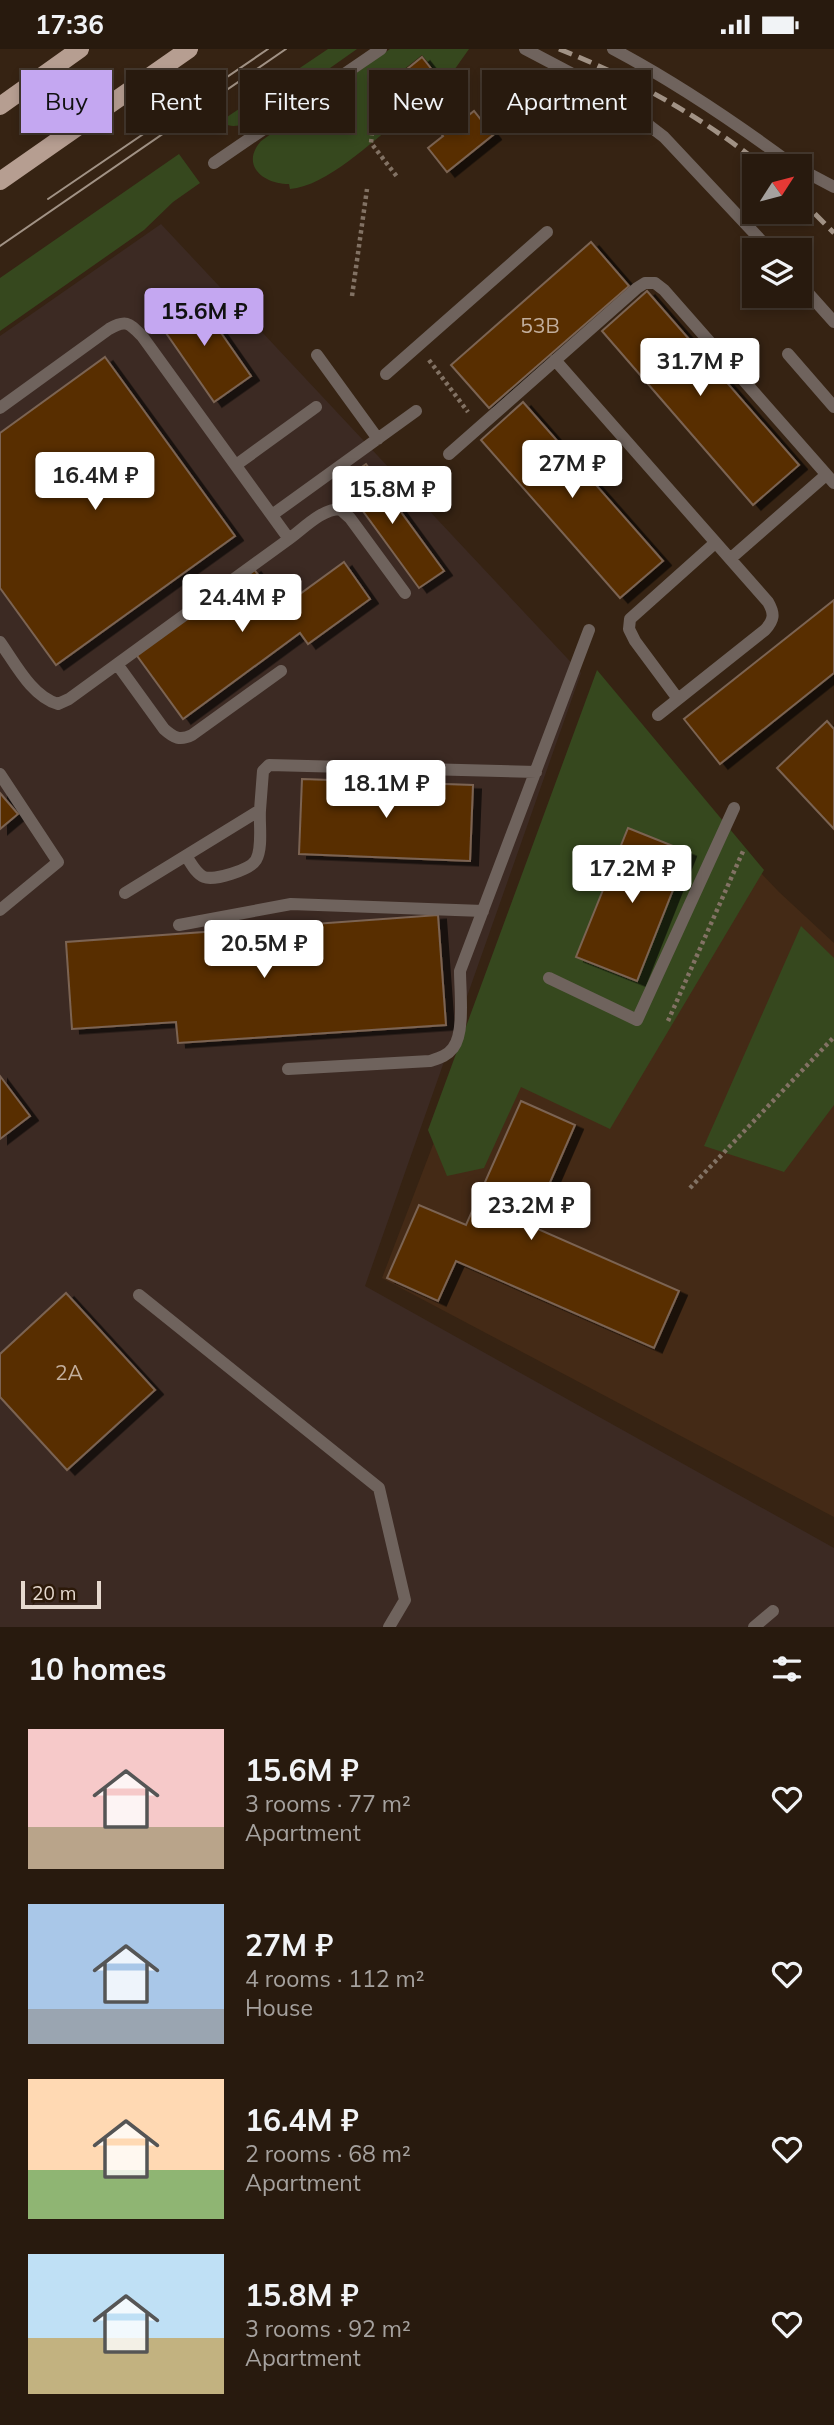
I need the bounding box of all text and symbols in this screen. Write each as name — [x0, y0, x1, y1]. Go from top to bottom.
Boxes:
text: 17:36 — [35, 8, 104, 41]
chip: Buy — [21, 70, 112, 133]
chip: Rent — [126, 70, 226, 133]
chip: Filters — [240, 70, 355, 133]
chip: New — [369, 70, 468, 133]
chip: Apartment — [482, 70, 651, 133]
north arrow — [742, 154, 812, 224]
map controls — [742, 154, 812, 308]
button: layers — [742, 238, 812, 308]
pin: 15.6M ₽ — [139, 289, 269, 348]
text: 15.6M ₽ — [160, 296, 248, 325]
house number: 53В — [520, 312, 560, 338]
pin: 31.7M ₽ — [635, 339, 765, 398]
text: 31.7M ₽ — [656, 346, 744, 375]
pin: 27M ₽ — [523, 441, 621, 500]
text: 27M ₽ — [538, 448, 606, 477]
pin: 16.4M ₽ — [30, 453, 160, 512]
text: 16.4M ₽ — [51, 460, 139, 489]
pin: 15.8M ₽ — [327, 467, 457, 526]
text: 15.8M ₽ — [348, 474, 436, 503]
pin: 24.4M ₽ — [177, 575, 307, 634]
text: 24.4M ₽ — [198, 582, 286, 611]
pin: 18.1M ₽ — [321, 761, 451, 820]
text: 18.1M ₽ — [342, 768, 430, 797]
pin: 17.2M ₽ — [567, 845, 697, 905]
text: 17.2M ₽ — [588, 853, 676, 882]
pin: 20.5M ₽ — [199, 921, 329, 980]
text: 20.5M ₽ — [220, 928, 308, 957]
pin: 23.2M ₽ — [466, 1183, 596, 1242]
text: 23.2M ₽ — [487, 1190, 575, 1219]
house number: 2А — [55, 1359, 84, 1385]
scale bar — [21, 1578, 102, 1610]
text: 20 m — [32, 1581, 76, 1605]
text: 10 homes — [28, 1650, 167, 1688]
icon: filters — [768, 1650, 806, 1688]
text: 15.6M ₽ — [245, 1751, 359, 1789]
icon: home — [84, 1757, 168, 1841]
icon: heart — [768, 1780, 806, 1818]
text: 3 rooms · 77 m² — [245, 1789, 411, 1818]
text: Apartment — [245, 1818, 361, 1847]
text: 27M ₽ — [245, 1926, 333, 1964]
icon: home — [84, 1932, 168, 2016]
icon: heart — [768, 1955, 806, 1993]
text: 4 rooms · 112 m² — [245, 1964, 425, 1993]
text: House — [245, 1993, 313, 2022]
text: 16.4M ₽ — [245, 2101, 359, 2139]
icon: home — [84, 2107, 168, 2191]
icon: heart — [768, 2130, 806, 2168]
text: 2 rooms · 68 m² — [245, 2139, 411, 2168]
text: Apartment — [245, 2168, 361, 2197]
text: 15.8M ₽ — [245, 2276, 359, 2314]
icon: home — [84, 2282, 168, 2366]
icon: heart — [768, 2305, 806, 2343]
text: 3 rooms · 92 m² — [245, 2314, 411, 2343]
text: Apartment — [245, 2343, 361, 2372]

